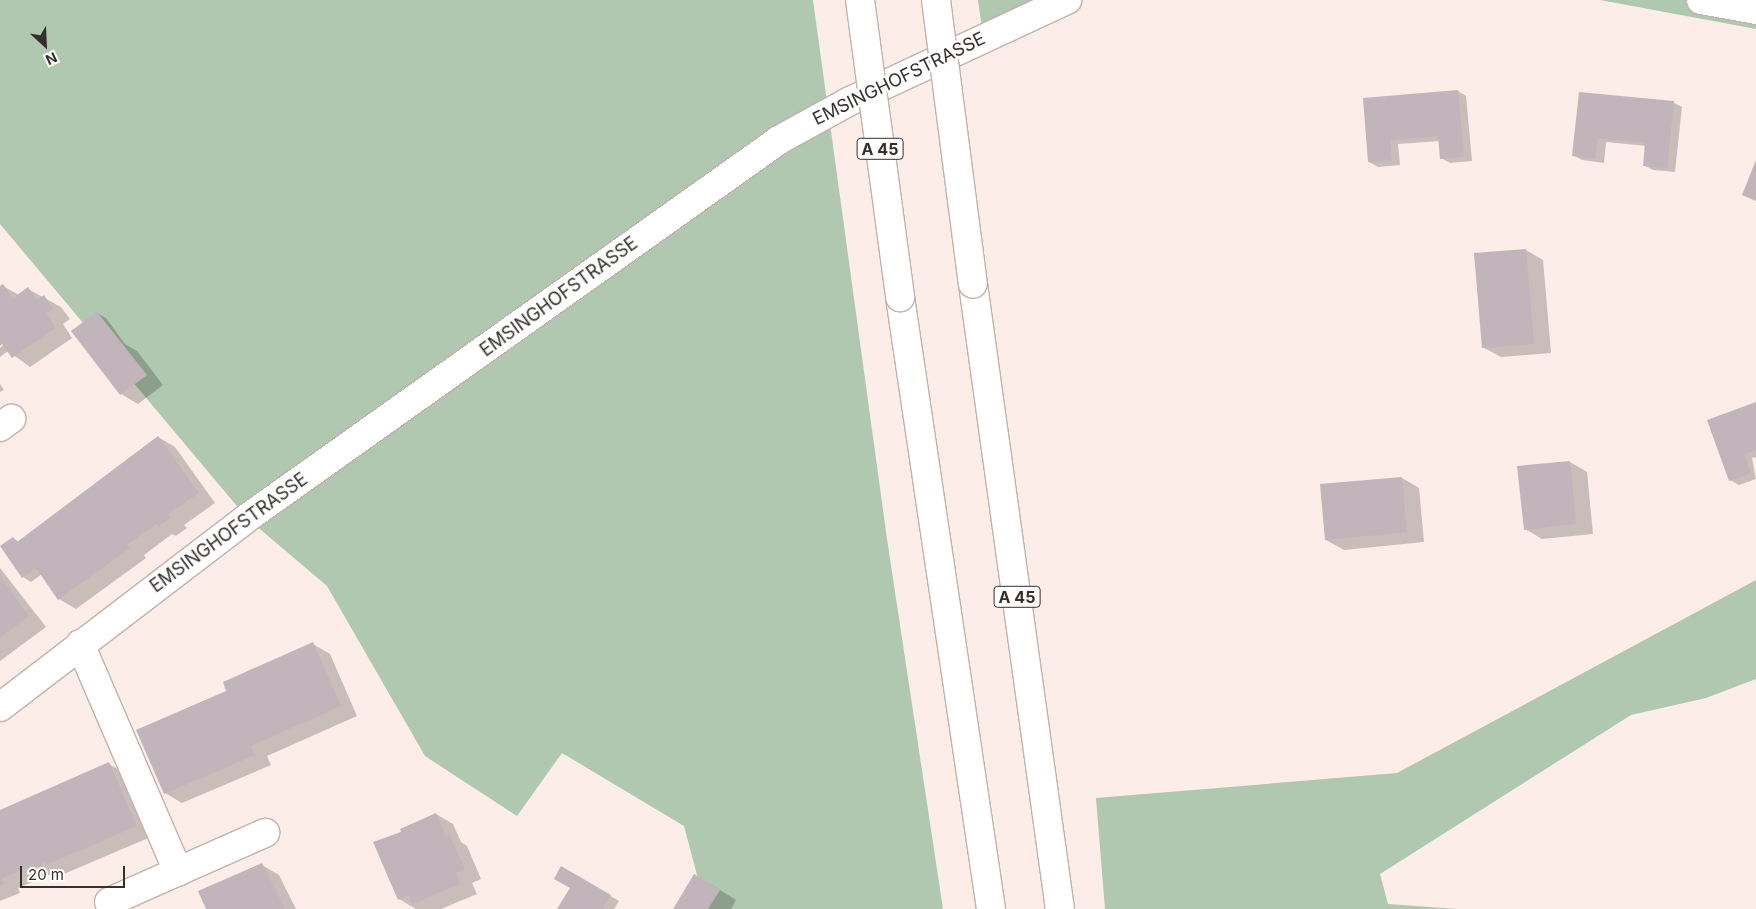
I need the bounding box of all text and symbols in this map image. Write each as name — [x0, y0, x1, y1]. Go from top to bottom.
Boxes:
north arrow — [20, 20, 70, 70]
street label: EMSINGHOFSTRASSE — [809, 28, 989, 130]
text: N — [43, 49, 60, 69]
road number: A 45 — [856, 136, 904, 162]
street label: EMSINGHOFSTRASSE — [476, 233, 642, 361]
street label: EMSINGHOFSTRASSE — [146, 469, 312, 597]
road number: A 45 — [993, 584, 1041, 610]
scale bar — [22, 856, 128, 888]
text: 20 m — [28, 865, 64, 884]

